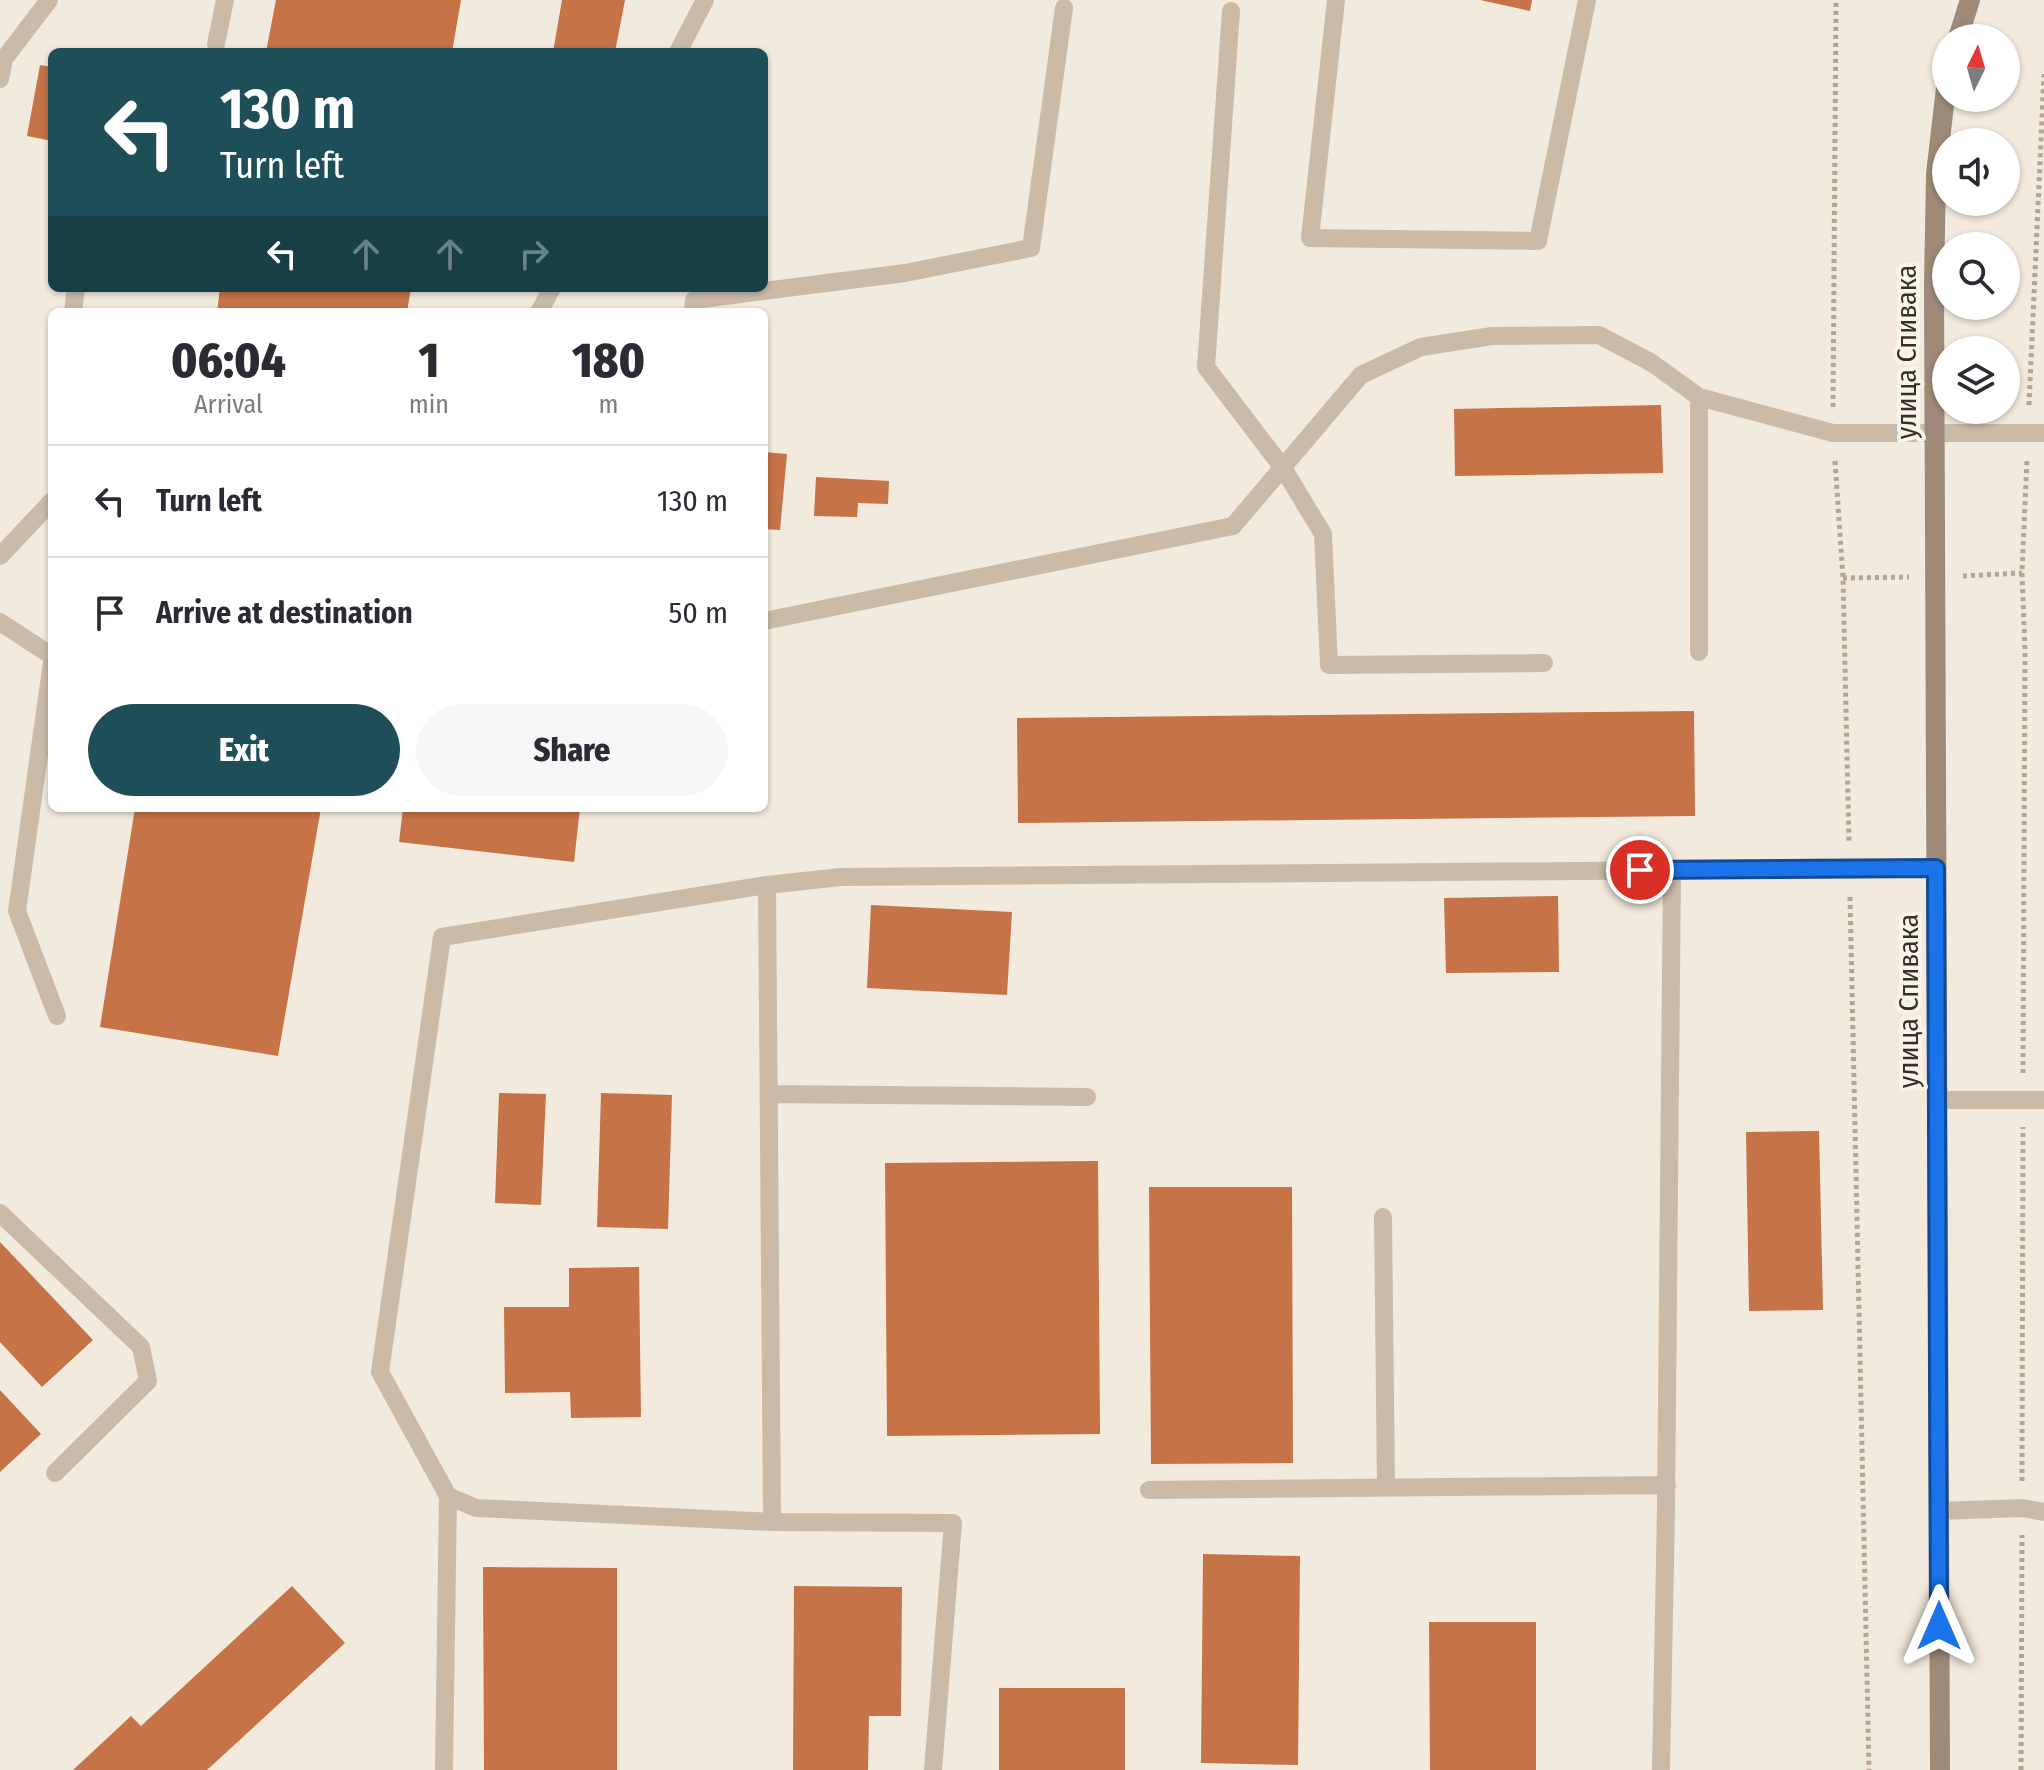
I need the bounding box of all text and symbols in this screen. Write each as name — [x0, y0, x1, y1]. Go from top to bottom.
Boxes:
north arrow — [1932, 24, 2020, 112]
map controls — [1932, 24, 2020, 424]
text: 130 m — [220, 76, 355, 143]
icon: left — [88, 80, 192, 184]
button: sound — [1932, 128, 2020, 216]
text: Turn left — [220, 144, 344, 188]
icon: left — [260, 232, 304, 276]
icon: ahead — [344, 232, 388, 276]
icon: ahead — [428, 232, 472, 276]
icon: right — [512, 232, 556, 276]
button: search — [1932, 232, 2020, 320]
street label: улица Спивака — [1890, 265, 1923, 439]
text: 06:04 — [171, 332, 286, 390]
text: 1 — [419, 332, 439, 390]
text: 180 — [572, 332, 645, 390]
button: layers — [1932, 336, 2020, 424]
text: Arrival — [194, 389, 263, 420]
text: min — [409, 389, 449, 420]
text: m — [599, 389, 619, 420]
icon: left — [88, 479, 132, 523]
text: Turn left — [156, 483, 262, 519]
text: 130 m — [657, 483, 728, 519]
icon: arrive — [88, 591, 132, 635]
text: Arrive at destination — [156, 595, 413, 631]
text: 50 m — [668, 595, 728, 631]
button: Exit — [88, 704, 400, 796]
button: Share — [416, 704, 728, 796]
pin — [1606, 836, 1674, 904]
icon: arrive — [1618, 848, 1662, 892]
street label: улица Спивака — [1892, 914, 1925, 1088]
position arrow — [1897, 1584, 1981, 1668]

